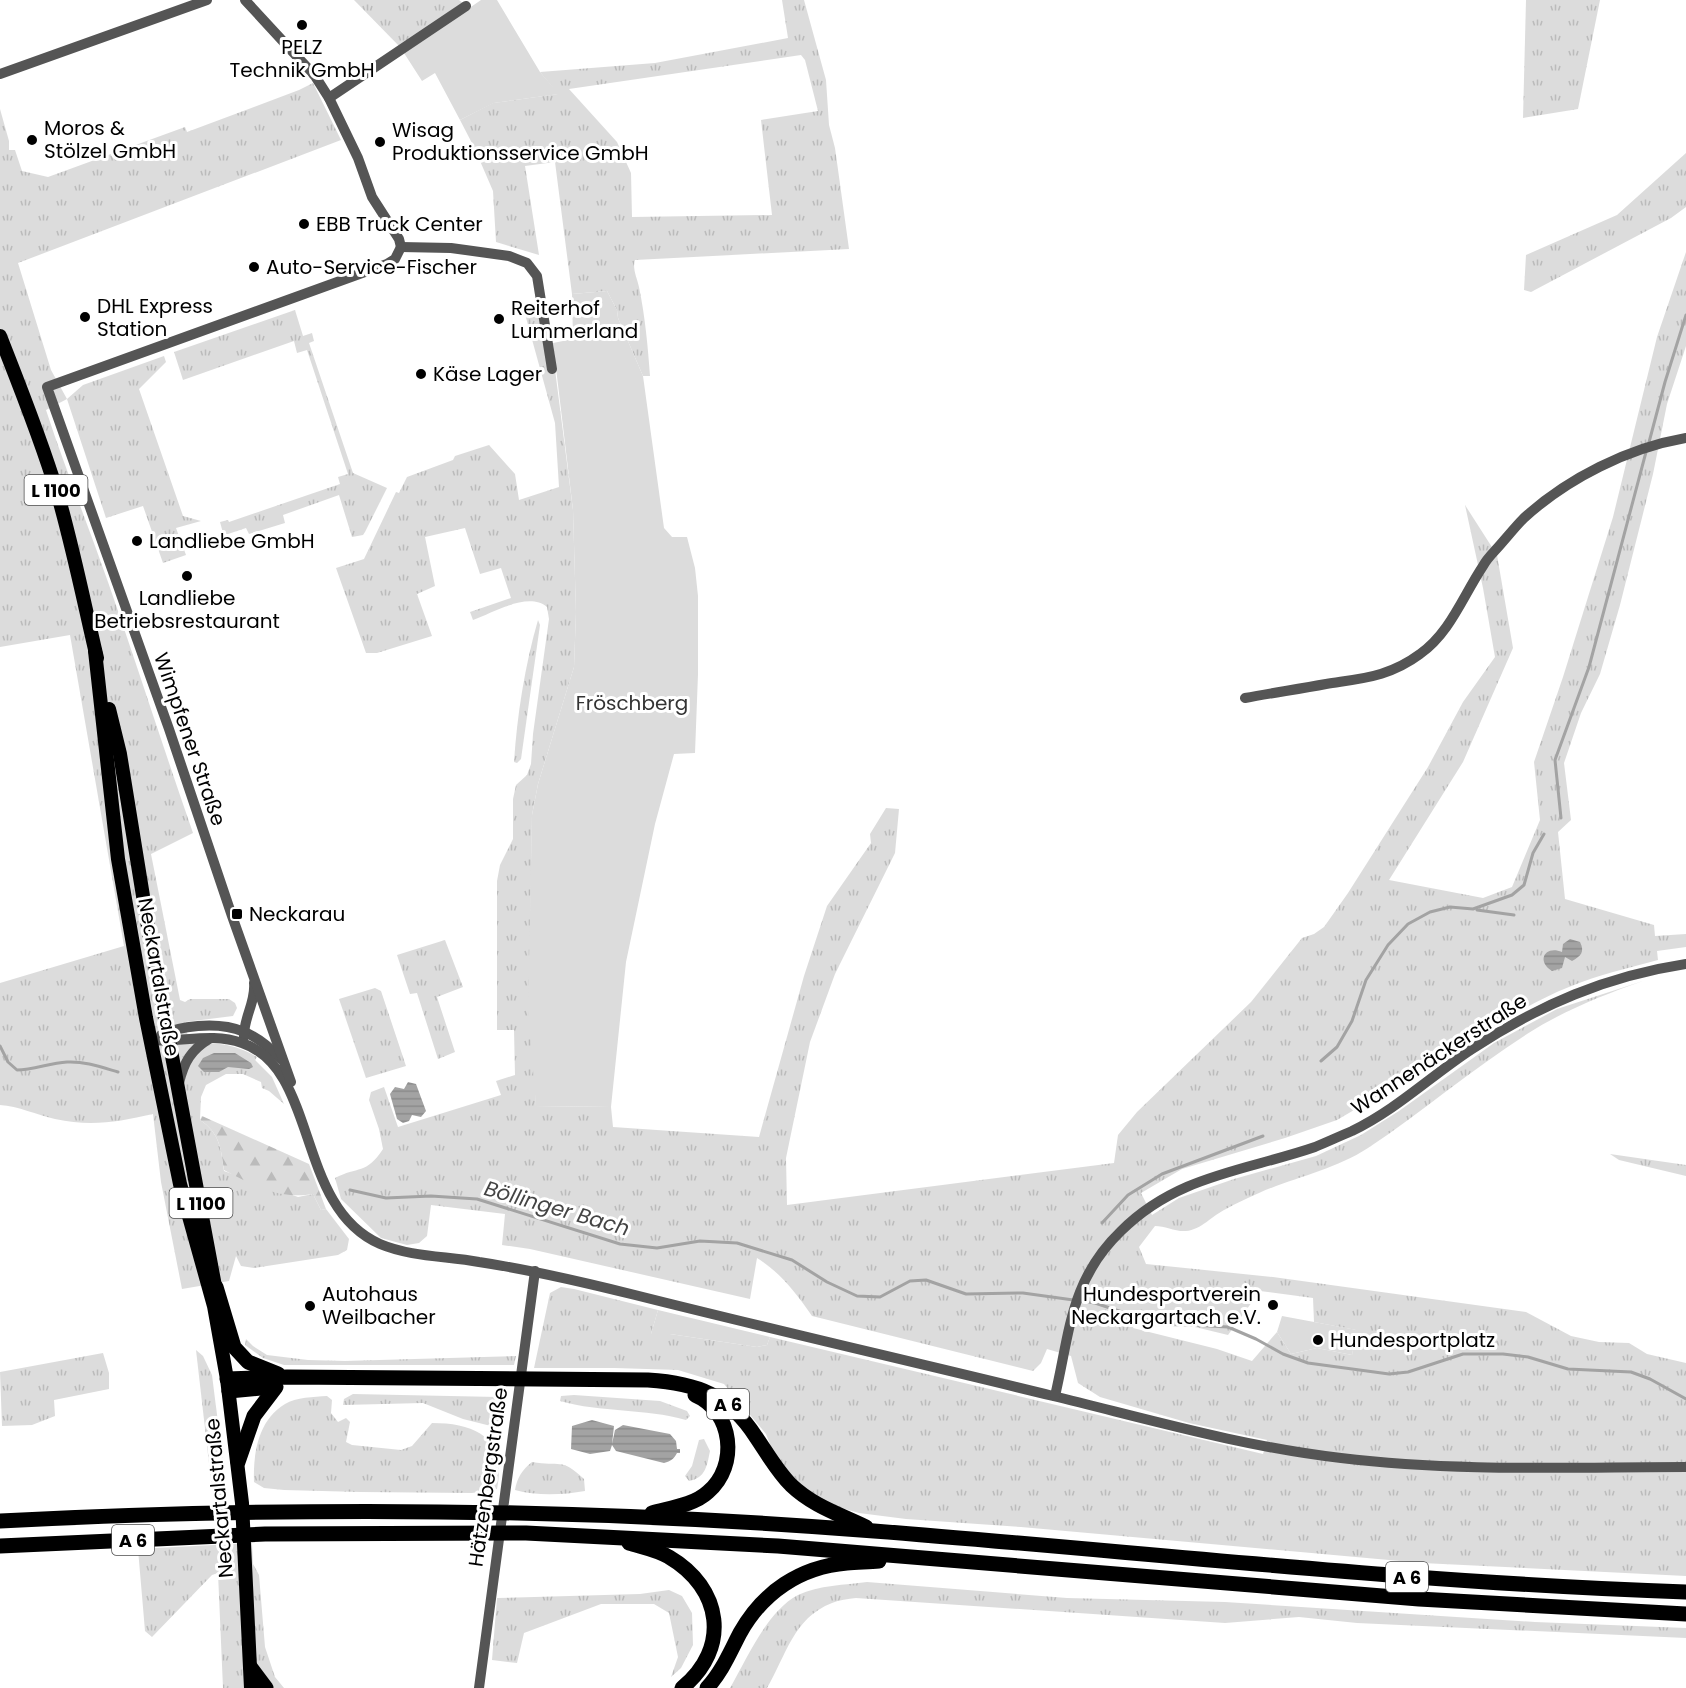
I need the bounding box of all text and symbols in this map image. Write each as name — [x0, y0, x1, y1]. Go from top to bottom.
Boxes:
marker: PELZ Technik GmbH — [295, 18, 309, 32]
place label: PELZ Technik GmbH — [229, 33, 375, 84]
place label: Moros & Stölzel GmbH — [44, 114, 176, 165]
place label: Wisag Produktionsservice GmbH — [392, 116, 649, 167]
marker: Moros & Stölzel GmbH — [25, 133, 39, 147]
marker: Wisag Produktionsservice GmbH — [373, 135, 387, 149]
place label: EBB Truck Center — [316, 210, 483, 238]
marker: EBB Truck Center — [297, 217, 311, 231]
place label: Auto-Service-Fischer — [266, 253, 477, 281]
marker: Auto-Service-Fischer — [247, 260, 261, 274]
place label: DHL Express Station — [97, 292, 213, 343]
place label: Reiterhof Lummerland — [511, 294, 638, 345]
marker: DHL Express Station — [78, 310, 92, 324]
marker: Reiterhof Lummerland — [492, 312, 506, 326]
place label: Käse Lager — [433, 360, 542, 388]
marker: Käse Lager — [414, 367, 428, 381]
road number: L 1100 — [25, 475, 88, 505]
place label: Landliebe GmbH — [149, 527, 315, 555]
marker: Landliebe GmbH — [130, 534, 144, 548]
marker: Landliebe Betriebsrestaurant — [180, 569, 194, 583]
place label: Landliebe Betriebsrestaurant — [94, 584, 280, 635]
street label: Wimpfener Straße — [147, 649, 233, 829]
park label: Fröschberg — [576, 689, 688, 717]
street label: Neckartalstraße — [131, 896, 187, 1058]
place label: Neckarau — [249, 900, 345, 928]
marker: Neckarau — [230, 907, 244, 921]
street label: Wannenäckerstraße — [1346, 987, 1532, 1121]
water label: Böllinger Bach — [481, 1173, 633, 1243]
road number: L 1100 — [170, 1188, 232, 1218]
place label: Autohaus Weilbacher — [322, 1280, 436, 1331]
place label: Hundesportverein Neckargartach e.V. — [1071, 1280, 1261, 1331]
marker: Hundesportverein Neckargartach e.V. — [1266, 1298, 1280, 1312]
marker: Autohaus Weilbacher — [303, 1299, 317, 1313]
place label: Hundesportplatz — [1330, 1326, 1495, 1354]
marker: Hundesportplatz — [1311, 1333, 1325, 1347]
street label: Hätzenbergstraße — [462, 1386, 514, 1568]
road number: A 6 — [707, 1389, 749, 1419]
street label: Neckartalstraße — [198, 1417, 240, 1579]
road number: A 6 — [112, 1525, 154, 1555]
road number: A 6 — [1386, 1562, 1428, 1592]

